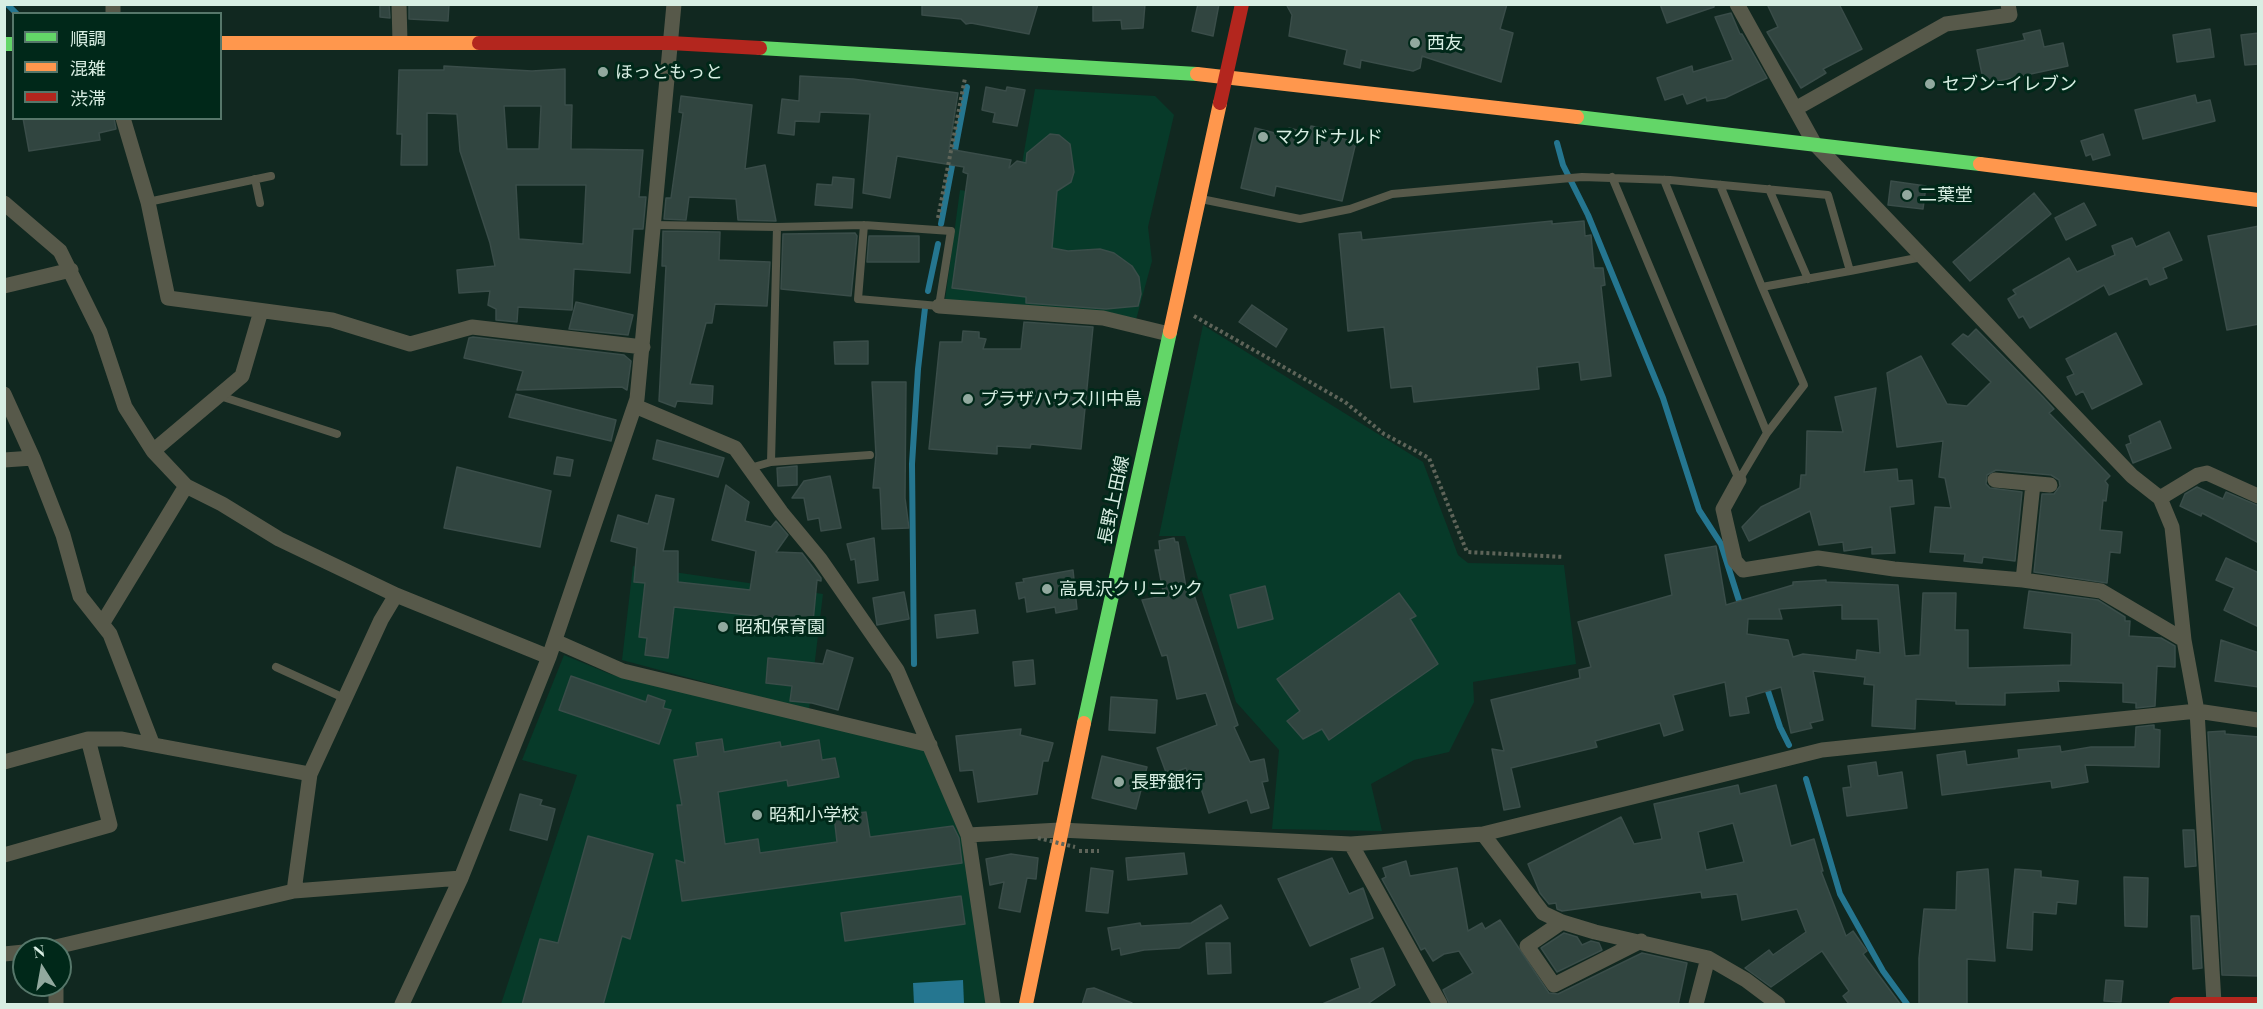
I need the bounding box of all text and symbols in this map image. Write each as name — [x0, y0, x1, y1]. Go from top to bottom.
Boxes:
legend — [12, 12, 222, 120]
text: 順調 — [70, 26, 106, 50]
place label: 西友 — [1427, 32, 1463, 54]
marker: 西友 — [1408, 36, 1422, 50]
text: 混雑 — [70, 56, 106, 80]
place label: ほっともっと — [615, 61, 723, 83]
marker: ほっともっと — [596, 65, 610, 79]
place label: セブン-イレブン — [1942, 73, 2077, 95]
marker: セブン-イレブン — [1923, 77, 1937, 91]
text: 渋滞 — [70, 86, 106, 110]
place label: マクドナルド — [1275, 126, 1383, 148]
marker: マクドナルド — [1256, 130, 1270, 144]
place label: 二葉堂 — [1919, 184, 1973, 206]
marker: 二葉堂 — [1900, 188, 1914, 202]
place label: プラザハウス川中島 — [980, 388, 1142, 410]
marker: プラザハウス川中島 — [961, 392, 975, 406]
street label: 長野上田線 — [1094, 454, 1134, 546]
place label: 高見沢クリニック — [1059, 578, 1203, 600]
marker: 高見沢クリニック — [1040, 582, 1054, 596]
place label: 昭和保育園 — [735, 616, 825, 638]
marker: 昭和保育園 — [716, 620, 730, 634]
place label: 長野銀行 — [1131, 771, 1203, 793]
marker: 長野銀行 — [1112, 775, 1126, 789]
place label: 昭和小学校 — [769, 804, 859, 826]
marker: 昭和小学校 — [750, 808, 764, 822]
north arrow — [12, 937, 72, 997]
text: N — [31, 939, 47, 962]

